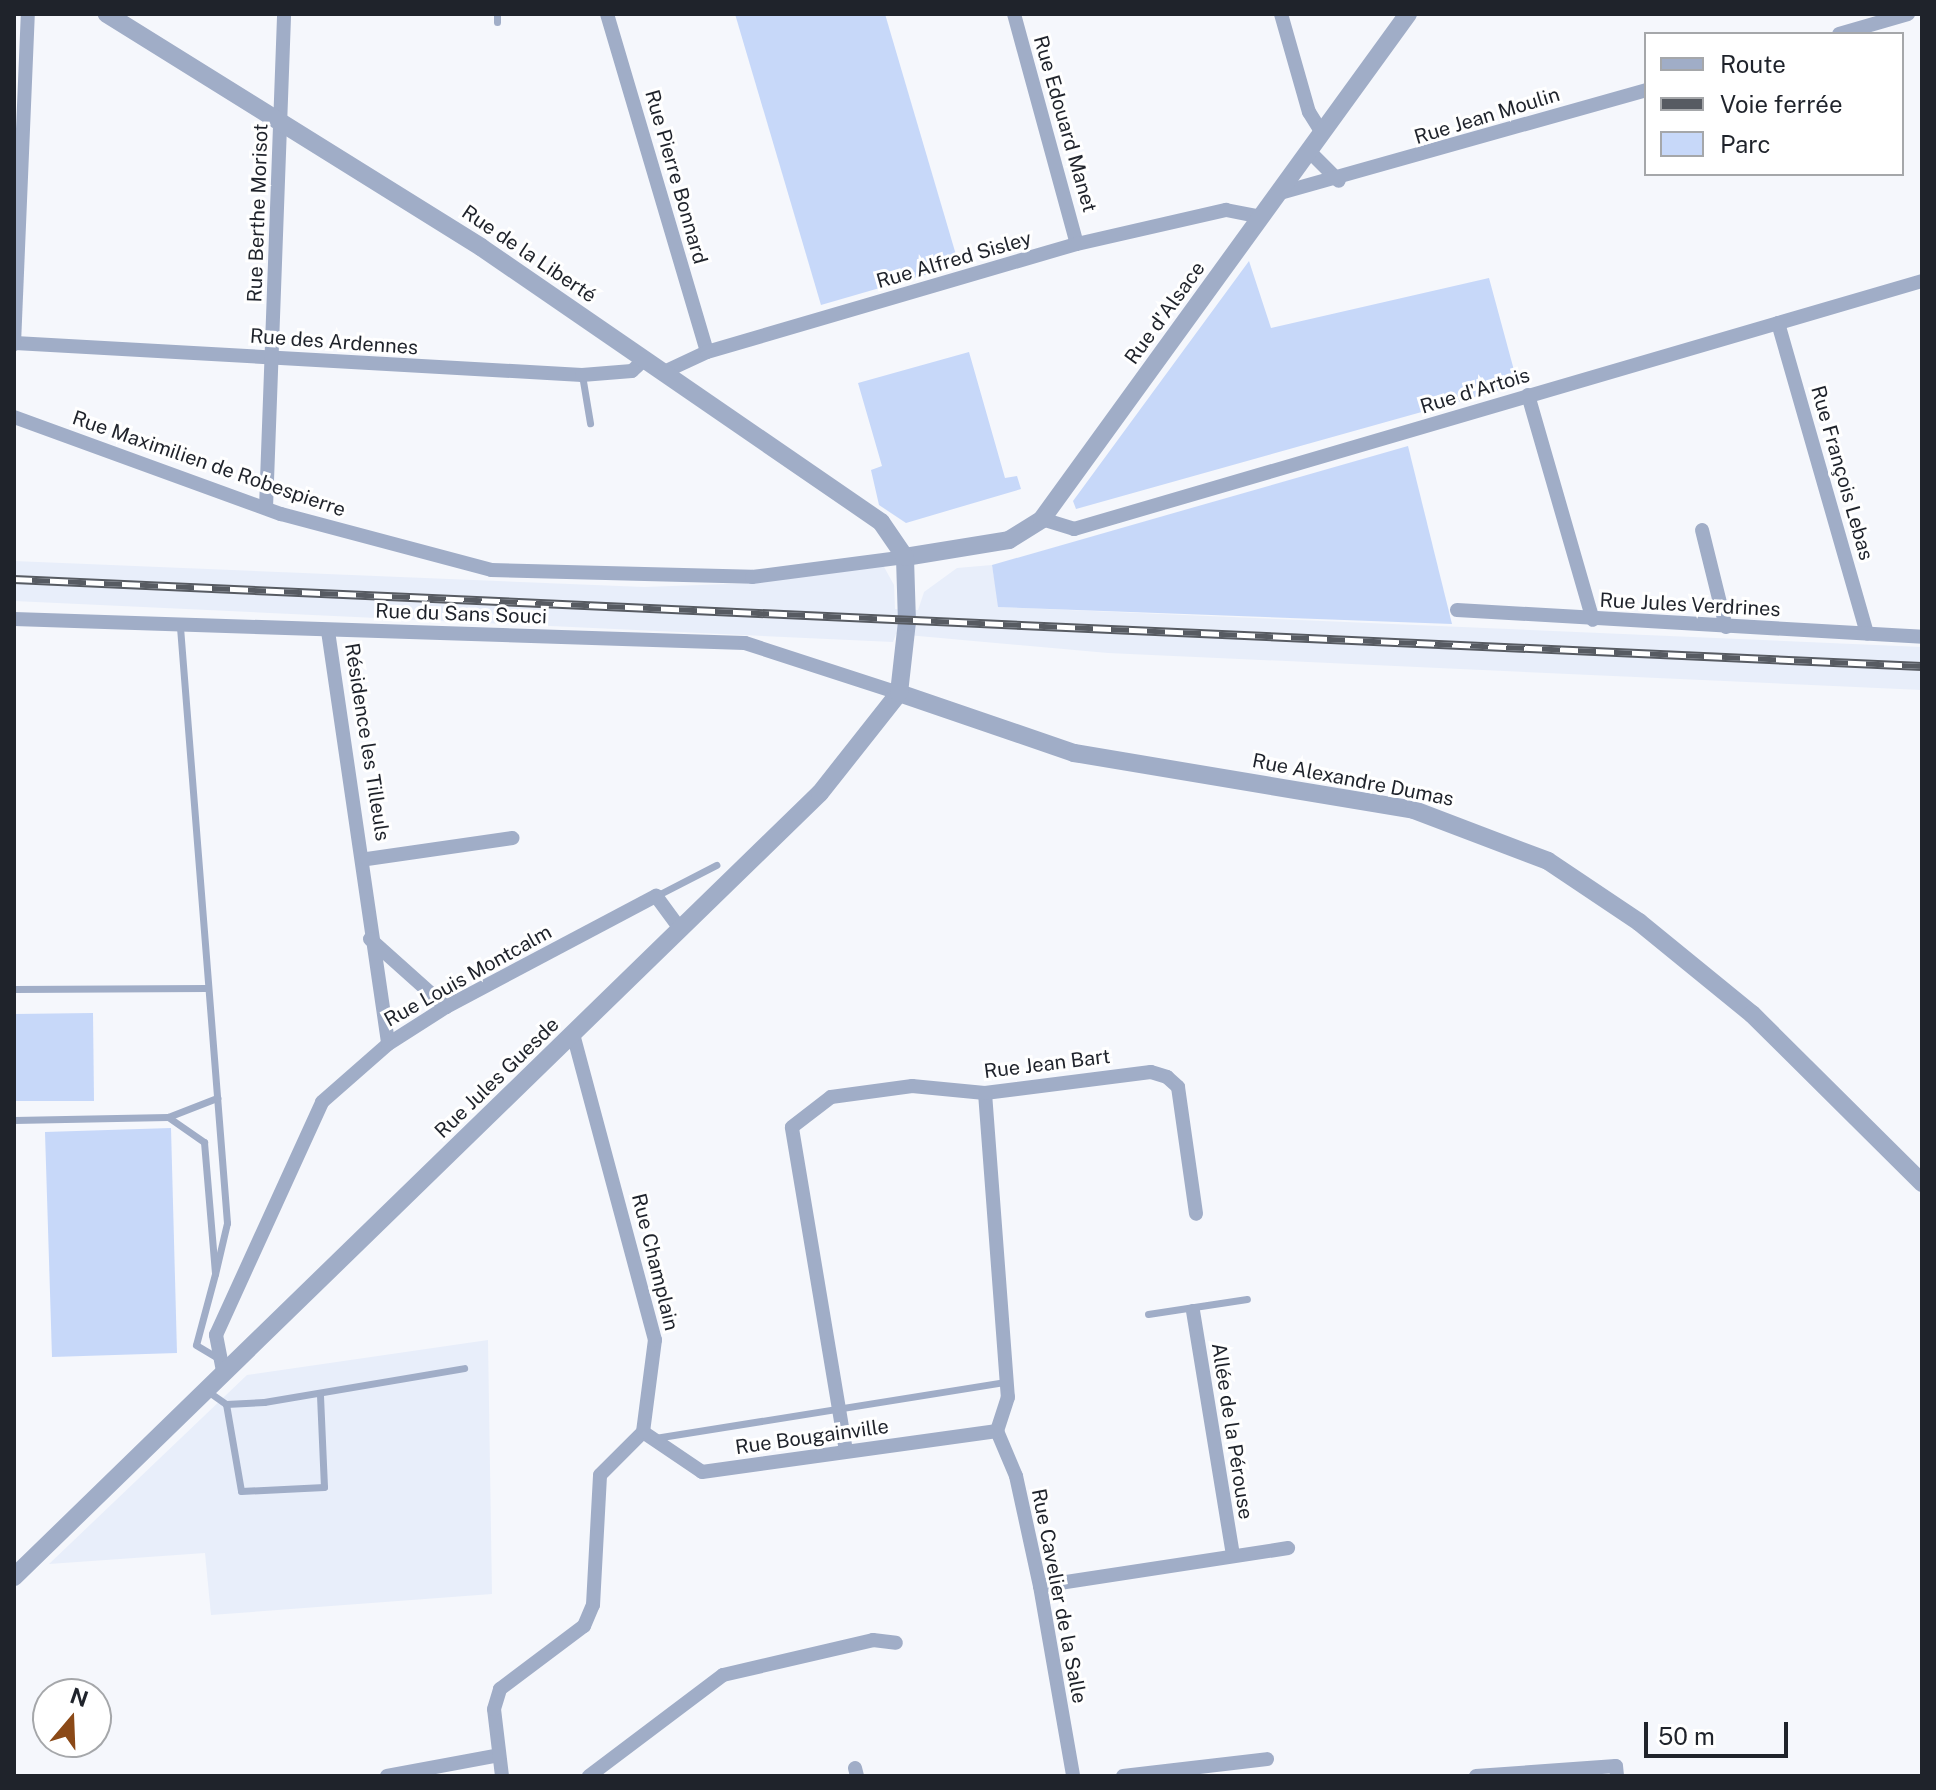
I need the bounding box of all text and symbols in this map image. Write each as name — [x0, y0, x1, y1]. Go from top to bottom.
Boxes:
legend — [1644, 32, 1904, 176]
street label: Rue Edouard Manet — [1028, 33, 1102, 215]
text: Route — [1720, 50, 1786, 78]
street label: Rue Jean Moulin — [1411, 82, 1563, 150]
street label: Rue Pierre Bonnard — [640, 87, 712, 267]
text: Voie ferrée — [1720, 90, 1843, 118]
street label: Rue Berthe Morisot — [243, 123, 273, 303]
text: Parc — [1720, 130, 1771, 158]
street label: Rue de la Liberté — [457, 200, 601, 308]
street label: Rue Alfred Sisley — [874, 226, 1034, 294]
street label: Rue d'Alsace — [1120, 257, 1210, 369]
street label: Rue des Ardennes — [249, 324, 419, 360]
street label: Rue d'Artois — [1417, 363, 1533, 419]
street label: Rue François Lebas — [1806, 383, 1878, 563]
street label: Rue Maximilien de Robespierre — [69, 406, 349, 522]
street label: Rue Jules Verdrines — [1599, 588, 1781, 622]
street label: Rue du Sans Souci — [374, 599, 548, 629]
street label: Résidence les Tilleuls — [339, 641, 395, 843]
street label: Rue Alexandre Dumas — [1250, 749, 1456, 811]
street label: Rue Louis Montcalm — [380, 920, 556, 1032]
street label: Rue Jules Guesde — [430, 1013, 564, 1143]
street label: Rue Jean Bart — [982, 1044, 1112, 1084]
street label: Rue Champlain — [626, 1191, 684, 1333]
street label: Allée de la Pérouse — [1206, 1341, 1258, 1521]
street label: Rue Bougainville — [734, 1414, 890, 1460]
street label: Rue Cavelier de la Salle — [1026, 1486, 1092, 1706]
north arrow — [32, 1678, 112, 1758]
text: N — [67, 1682, 92, 1712]
scale bar — [1648, 1706, 1792, 1756]
text: 50 m — [1658, 1722, 1715, 1750]

